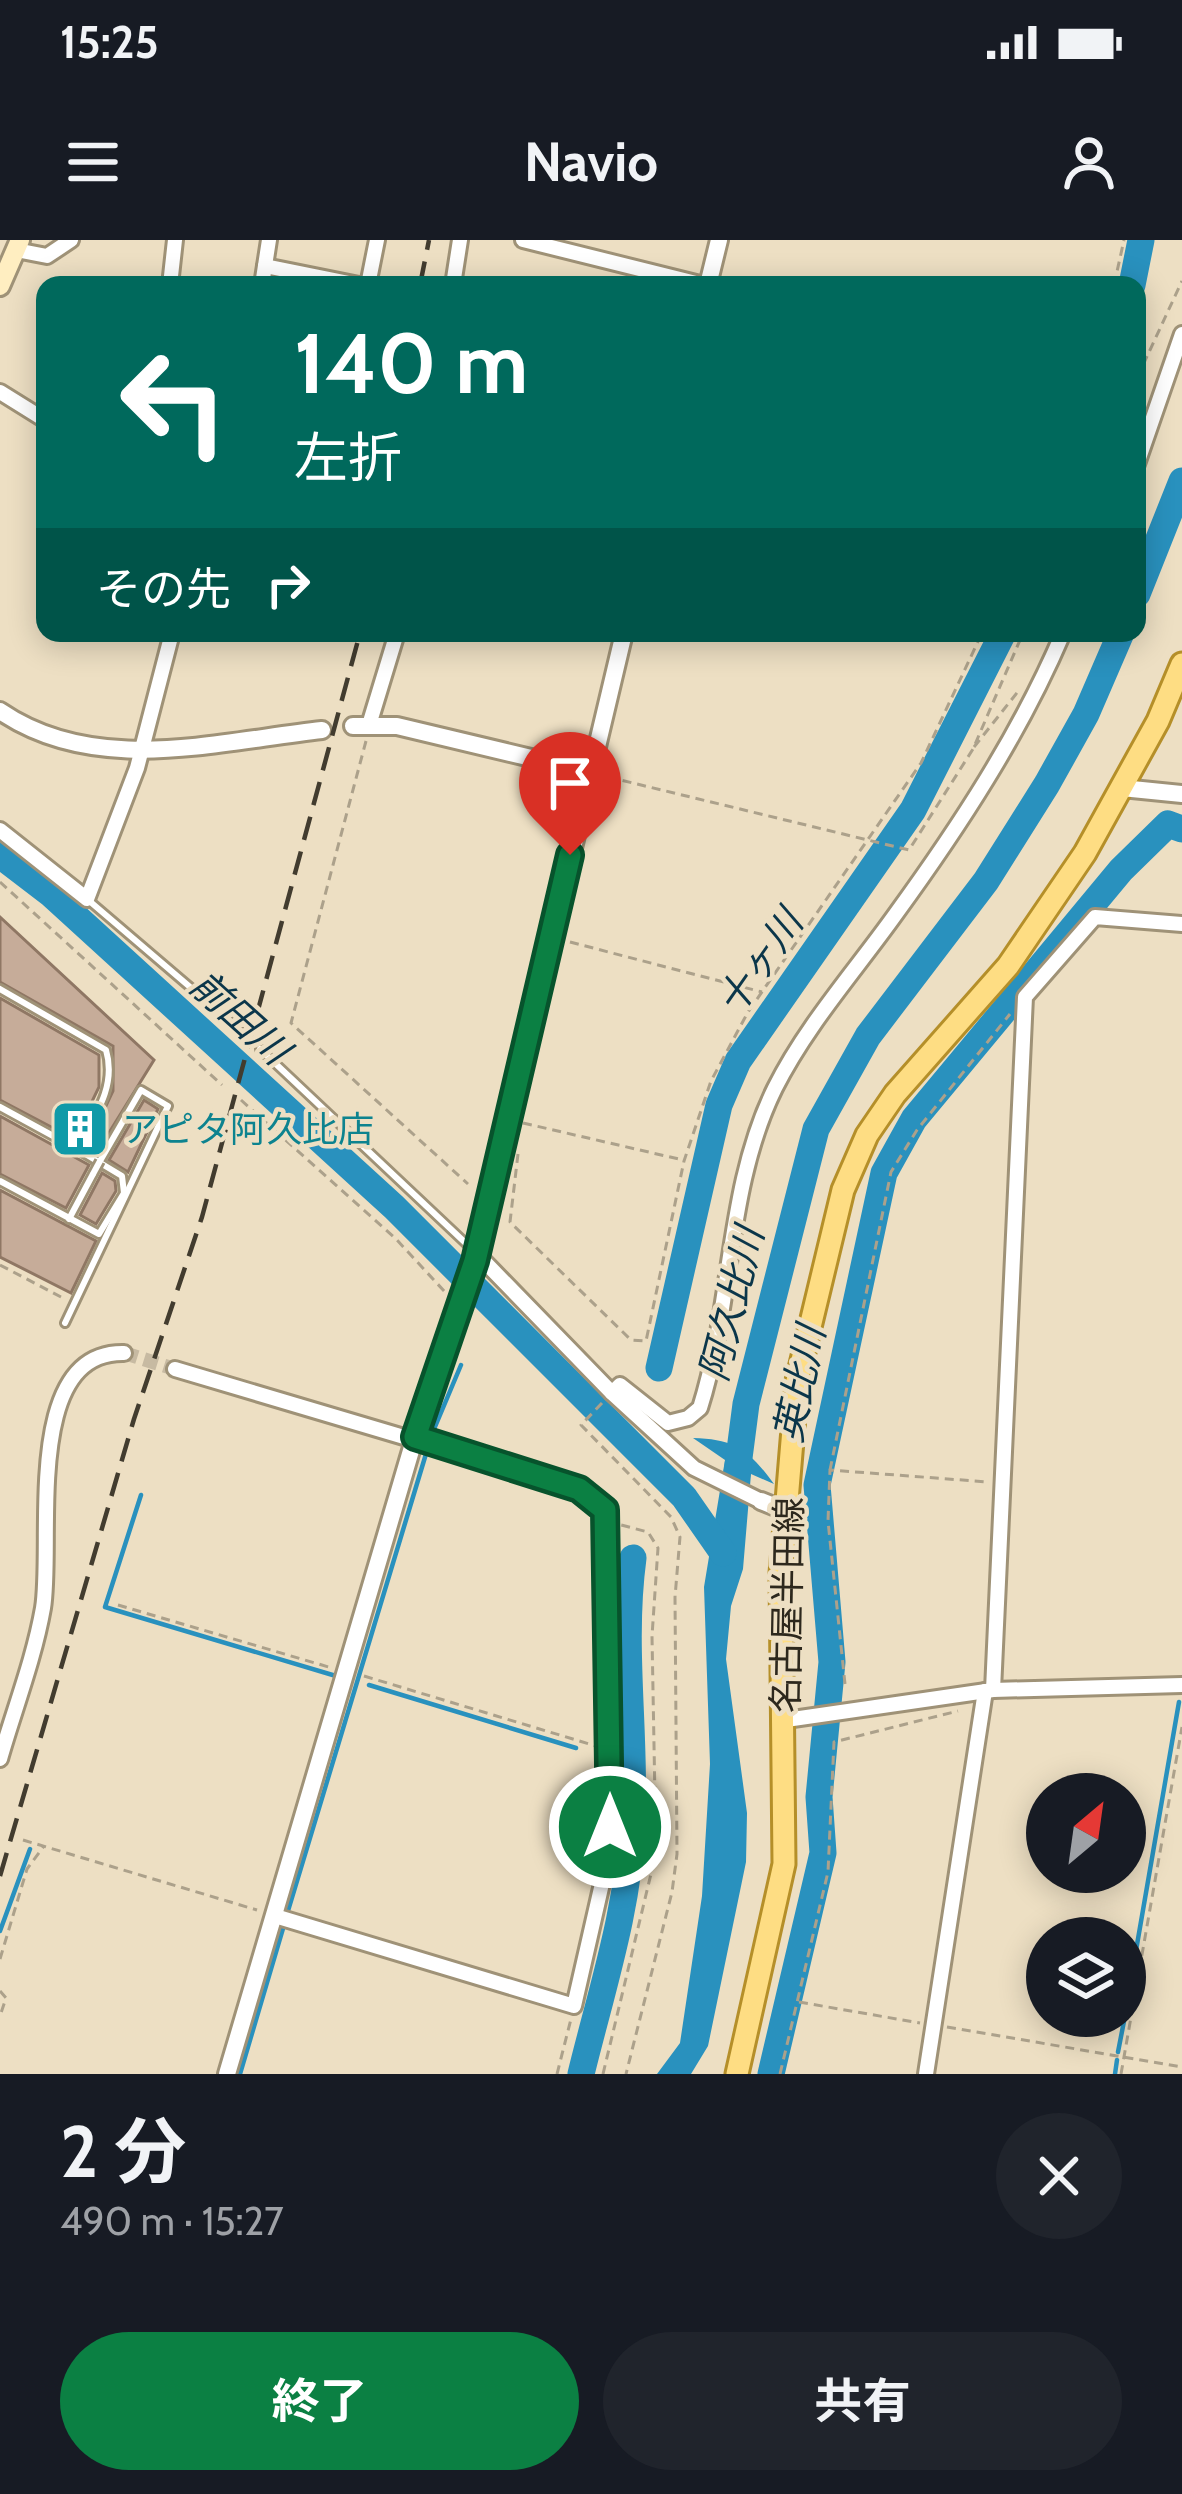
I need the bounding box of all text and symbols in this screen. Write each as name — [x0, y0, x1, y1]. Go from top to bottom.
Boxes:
text: 15:25 — [60, 15, 159, 69]
icon: menu — [60, 129, 126, 195]
text: Navio — [524, 129, 658, 195]
icon: person — [1056, 129, 1122, 195]
text: 140 m — [294, 312, 528, 414]
icon: left — [96, 324, 252, 480]
text: 左折 — [294, 425, 402, 491]
icon: right — [255, 552, 321, 618]
text: その先 — [96, 562, 231, 616]
pin — [519, 732, 621, 855]
icon: arrive — [537, 750, 603, 816]
water label: 十ヶ川 — [706, 897, 815, 1024]
water label: 前田川 — [180, 960, 302, 1077]
building icon: アピタ阿久比店 — [49, 1098, 111, 1160]
place label: アピタ阿久比店 — [122, 1107, 374, 1151]
water label: 阿久比川 — [689, 1219, 774, 1385]
water label: 英比川 — [763, 1318, 835, 1446]
street label: 名古屋半田線 — [763, 1497, 811, 1713]
position arrow — [547, 1764, 673, 1890]
north arrow — [1026, 1773, 1146, 1893]
map controls — [1026, 1773, 1146, 2037]
button: layers — [1026, 1917, 1146, 2037]
text: 2 分 — [60, 2108, 186, 2195]
button: close — [996, 2113, 1122, 2239]
text: 490 m · 15:27 — [60, 2197, 284, 2245]
button: 終了 — [60, 2332, 579, 2470]
button: 共有 — [603, 2332, 1122, 2470]

